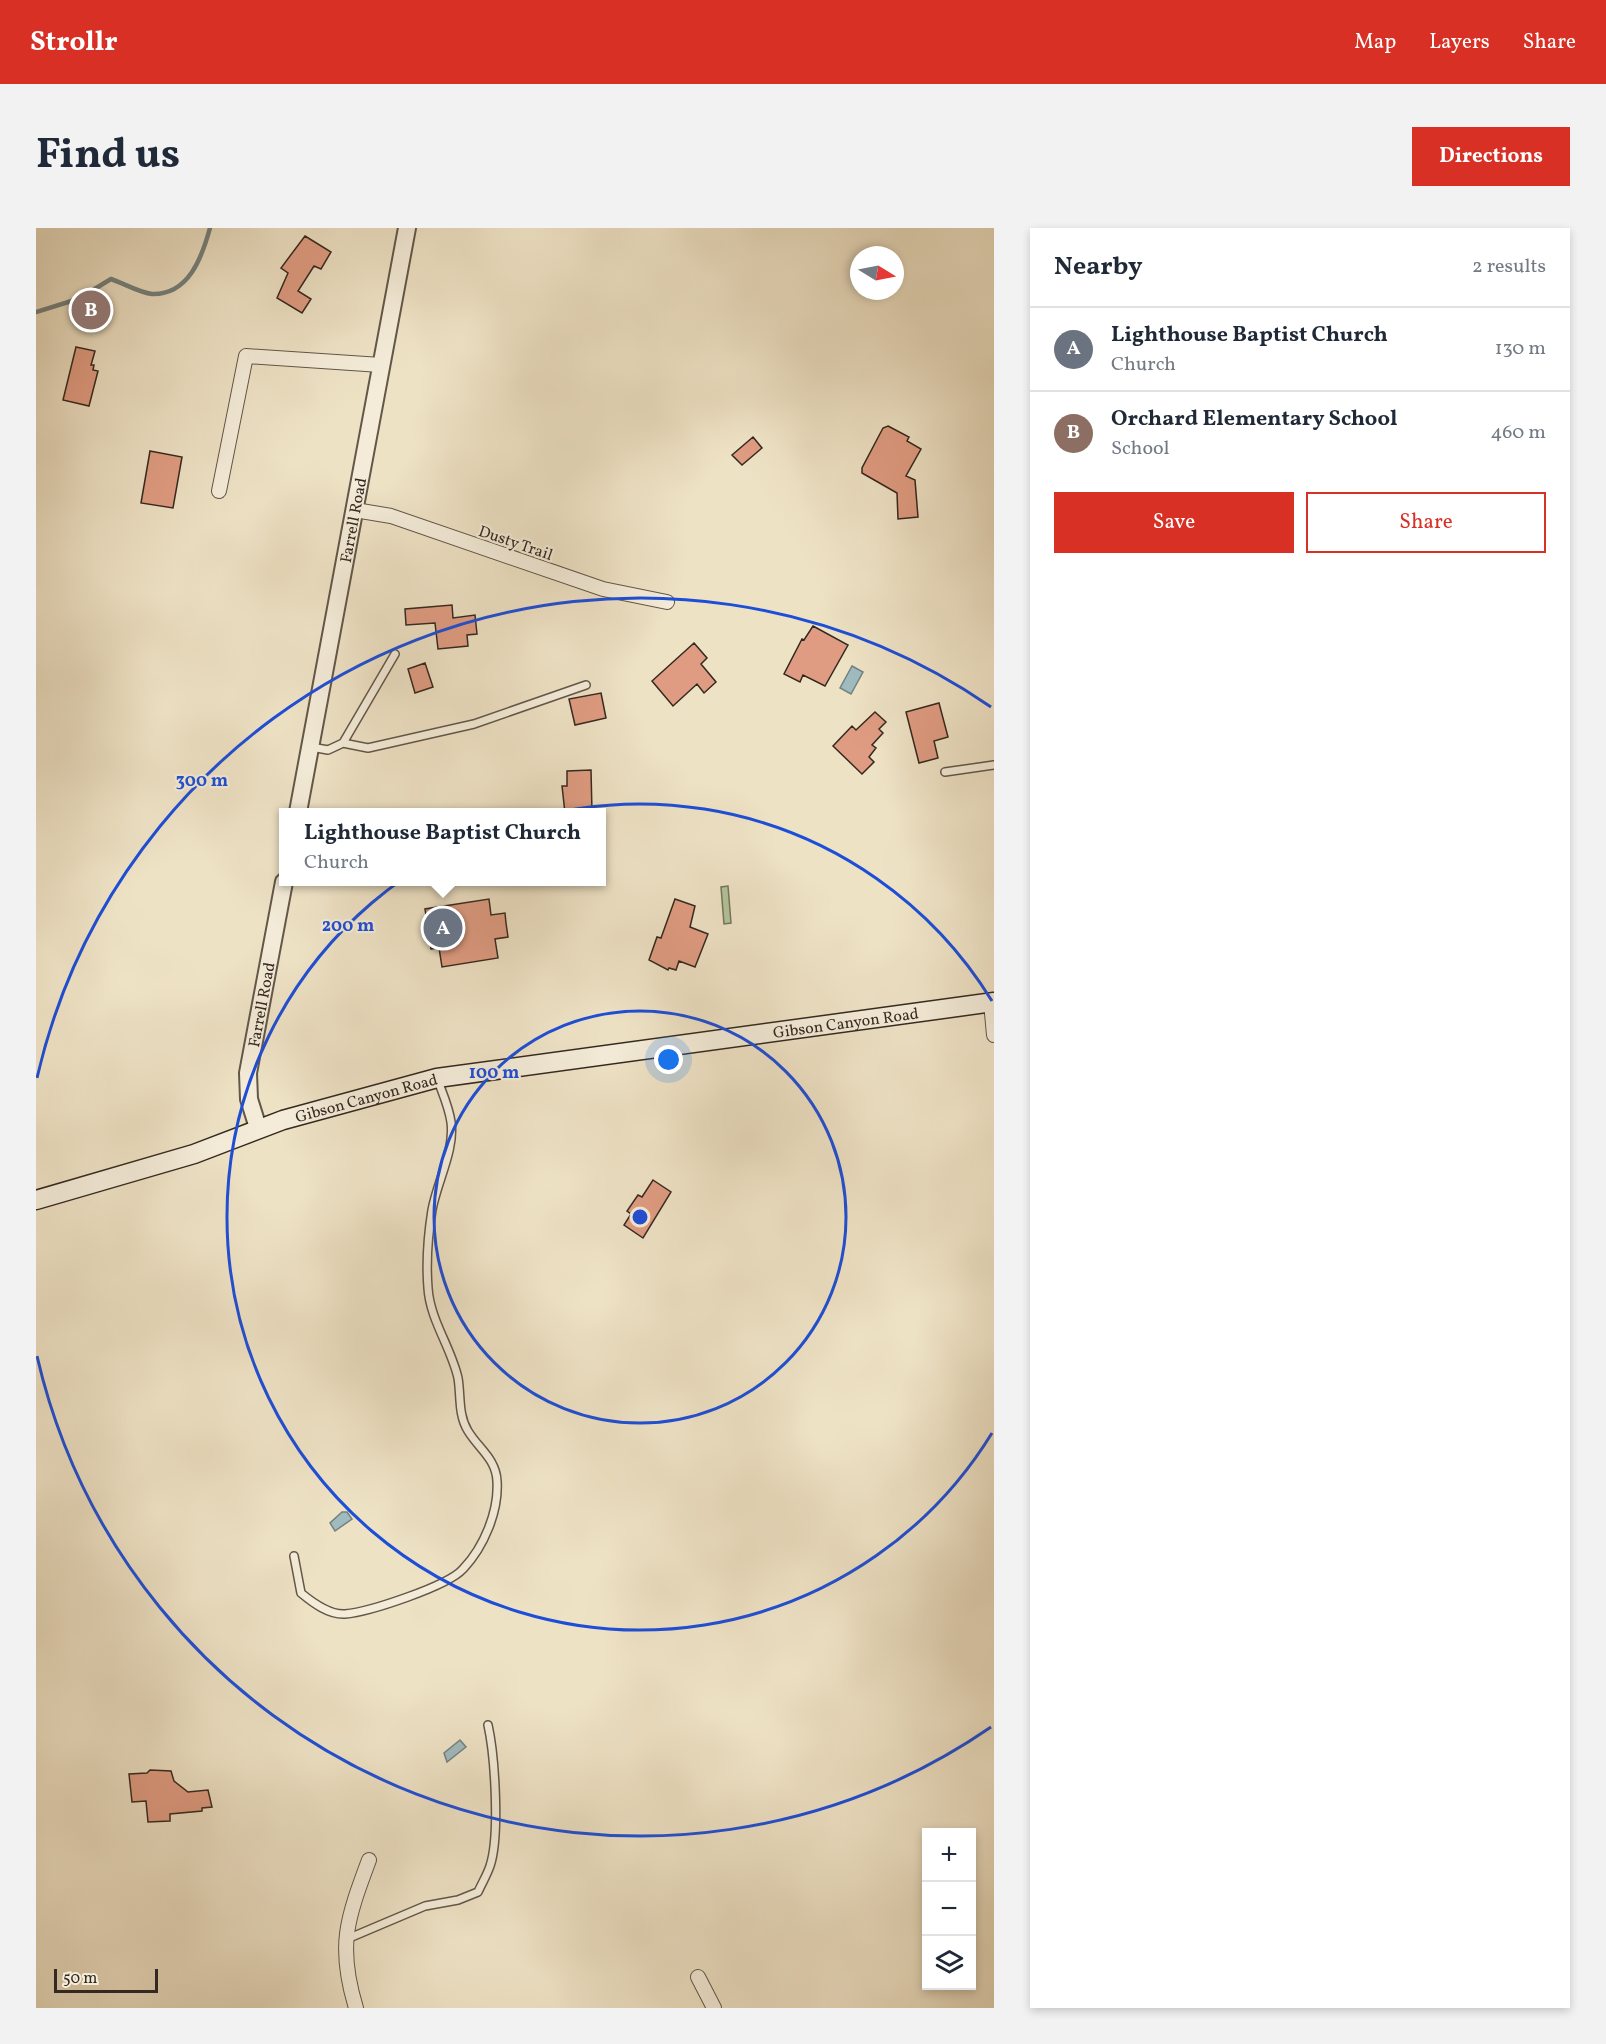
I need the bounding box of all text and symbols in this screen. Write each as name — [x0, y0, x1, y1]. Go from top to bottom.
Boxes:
text: Strollr — [30, 23, 118, 62]
text: Map — [1354, 28, 1396, 57]
text: Layers — [1429, 28, 1490, 57]
text: Share — [1523, 28, 1576, 57]
text: Find us — [36, 127, 180, 186]
button: Directions — [1412, 127, 1570, 186]
north arrow — [850, 246, 904, 300]
text: Nearby — [1054, 249, 1143, 285]
text: 2 results — [1472, 253, 1546, 281]
pin: B — [72, 288, 110, 332]
text: Lighthouse Baptist Church — [1111, 320, 1388, 351]
text: A — [1066, 335, 1081, 363]
text: 130 m — [1495, 335, 1546, 363]
text: Church — [1111, 351, 1176, 379]
text: Orchard Elementary School — [1111, 404, 1397, 435]
text: B — [1067, 419, 1080, 447]
text: 460 m — [1490, 419, 1546, 447]
text: School — [1111, 435, 1169, 463]
street label: Farrell Road — [336, 476, 373, 565]
button: Save — [1054, 492, 1294, 553]
button: Share — [1306, 492, 1546, 553]
street label: Dusty Trail — [475, 521, 556, 567]
text: 300 m — [176, 769, 228, 794]
popup — [279, 808, 606, 886]
text: Lighthouse Baptist Church — [304, 818, 581, 849]
text: Church — [304, 849, 369, 877]
pin: A — [424, 906, 462, 950]
text: 200 m — [322, 914, 374, 939]
street label: Farrell Road — [244, 961, 282, 1049]
street label: Gibson Canyon Road — [772, 1003, 920, 1045]
your location — [654, 1045, 683, 1074]
text: 100 m — [469, 1061, 519, 1086]
street label: Gibson Canyon Road — [293, 1069, 440, 1129]
centre of rings — [630, 1207, 650, 1227]
map controls — [922, 1828, 976, 1990]
button: + — [922, 1828, 976, 1882]
button: − — [922, 1882, 976, 1936]
button: layers — [922, 1936, 976, 1990]
scale bar — [54, 1966, 158, 1994]
text: 50 m — [63, 1968, 97, 1990]

